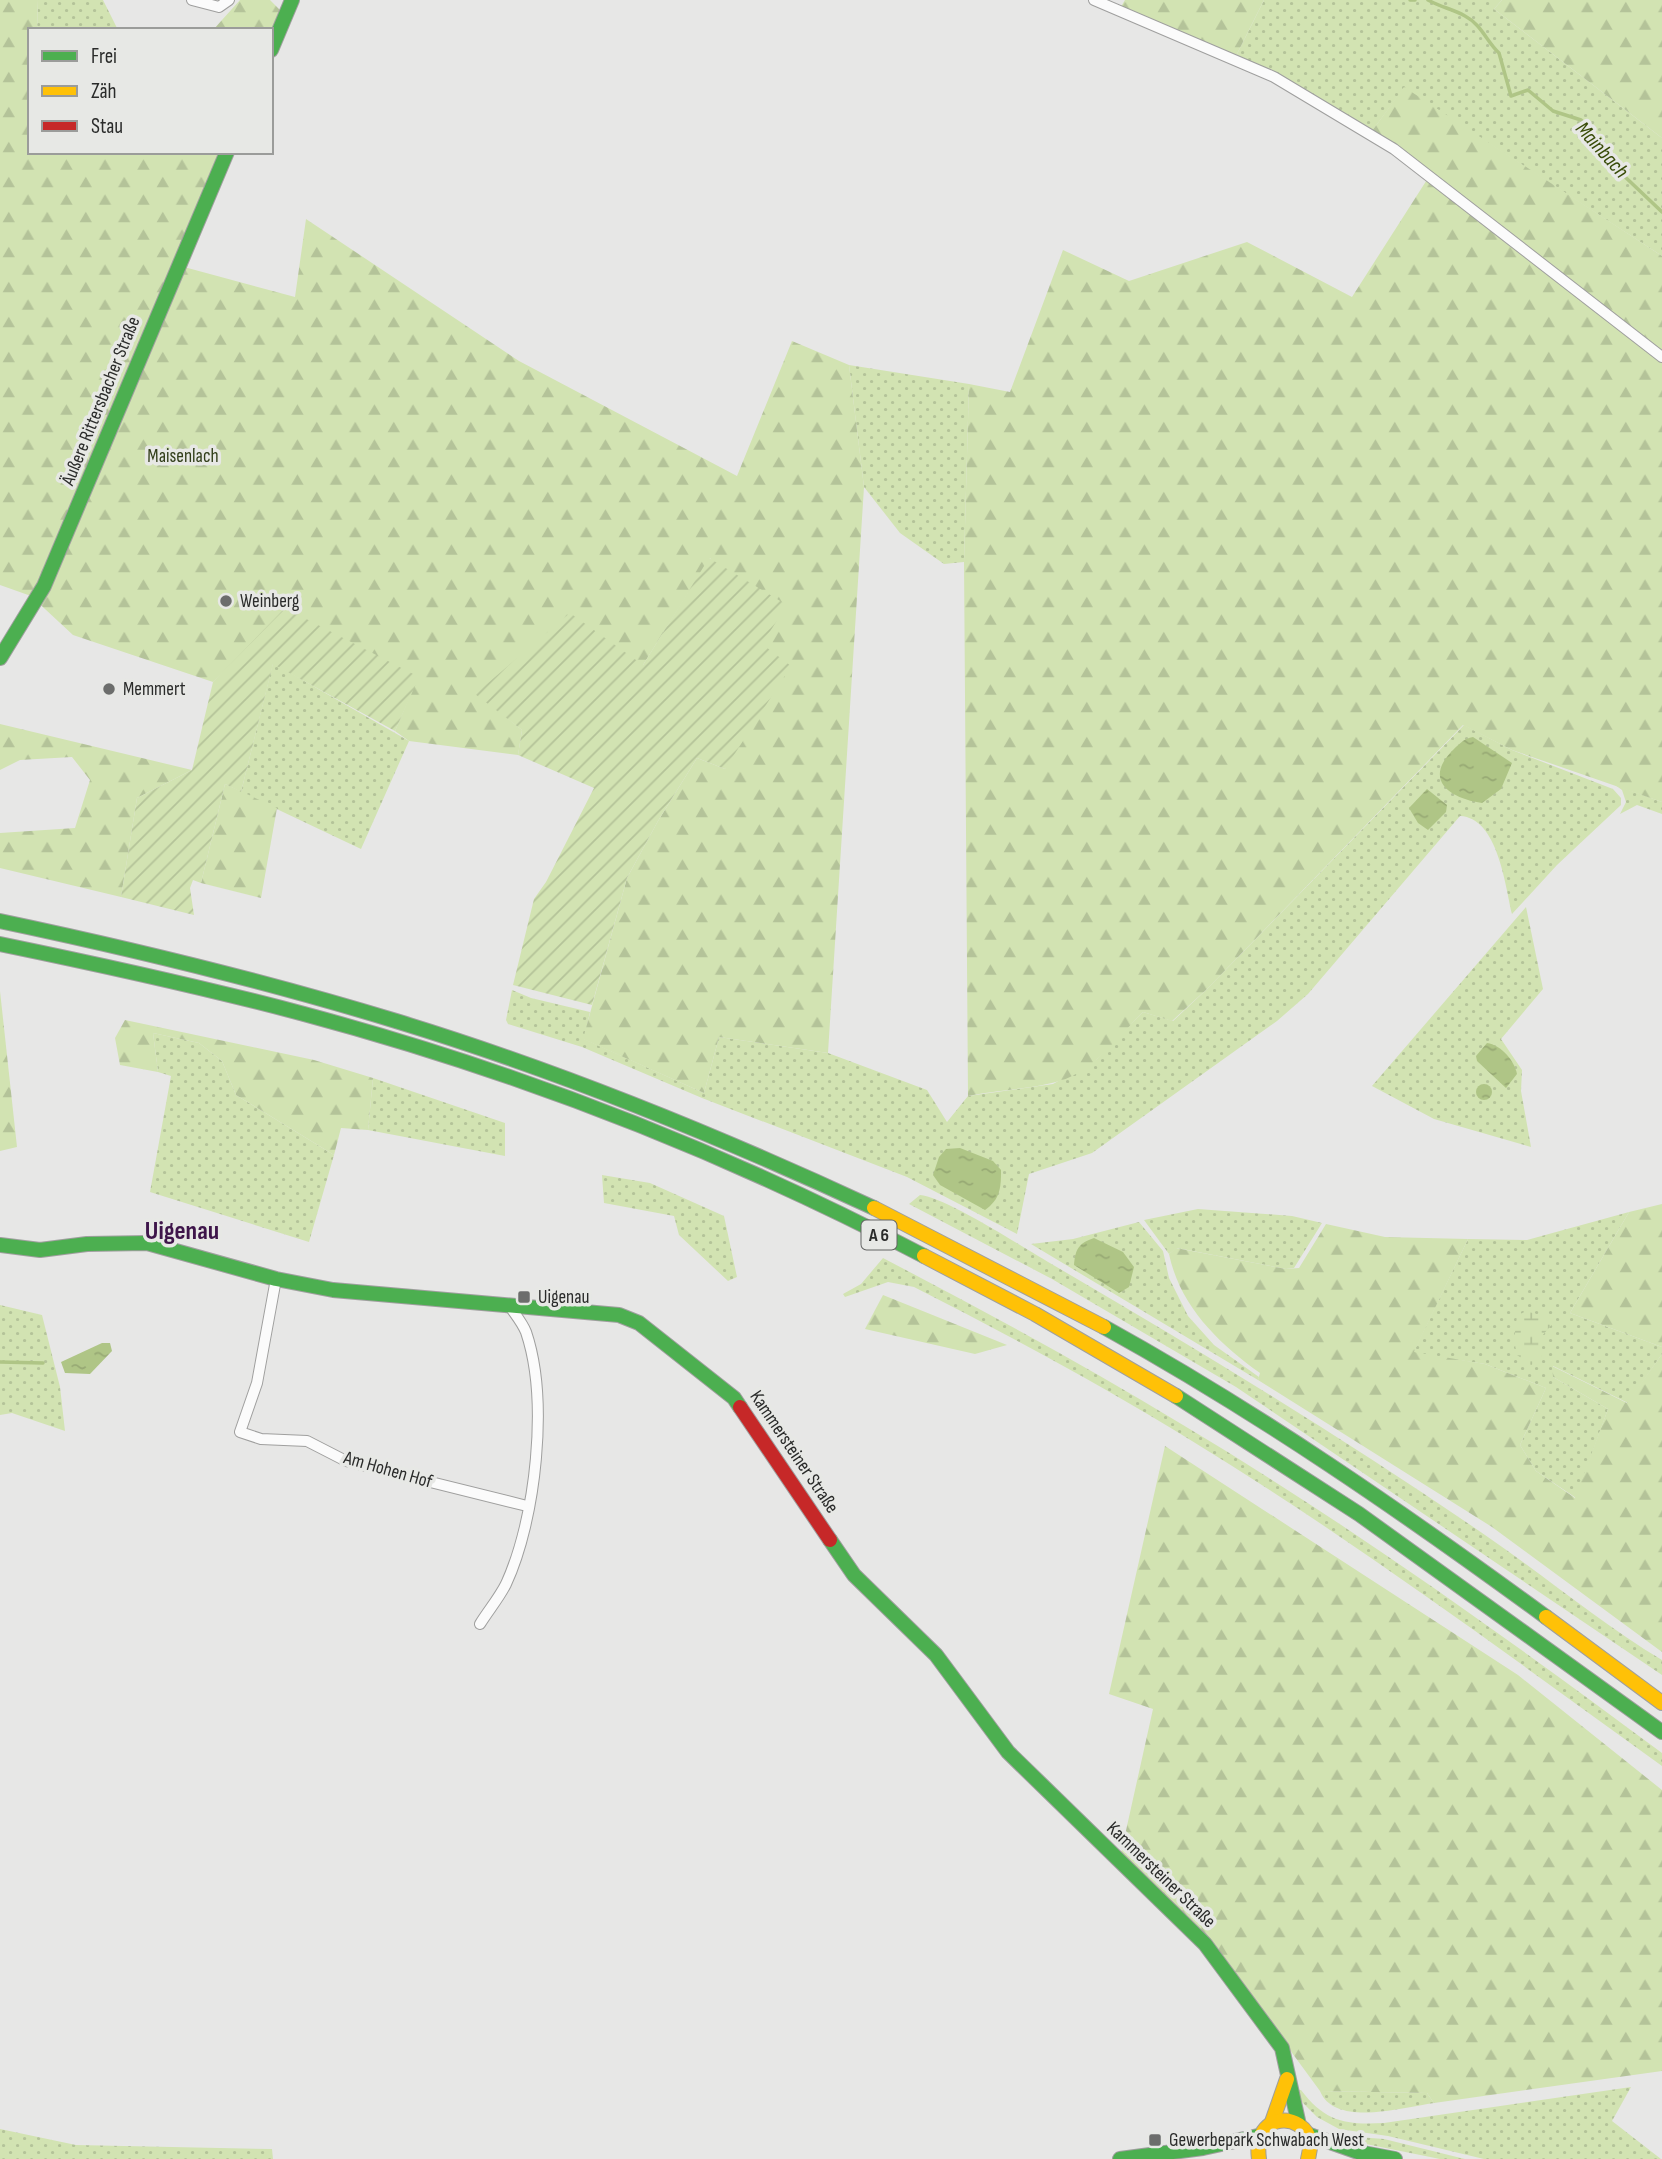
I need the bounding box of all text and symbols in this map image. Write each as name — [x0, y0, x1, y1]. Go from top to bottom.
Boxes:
legend — [28, 28, 273, 154]
text: Frei — [91, 44, 117, 69]
text: Zäh — [91, 79, 117, 104]
text: Stau — [91, 114, 123, 139]
water label: Mainbach — [1570, 117, 1634, 184]
street label: Äußere Rittersbacher Straße — [56, 313, 145, 490]
park label: Maisenlach — [147, 445, 219, 468]
place label: Weinberg — [240, 590, 300, 613]
marker: Weinberg — [218, 593, 234, 609]
place label: Memmert — [123, 678, 186, 701]
marker: Memmert — [101, 681, 117, 697]
district label: Uigenau — [145, 1216, 219, 1247]
road number: A 6 — [862, 1220, 896, 1250]
place label: Uigenau — [538, 1286, 589, 1309]
marker: Uigenau — [516, 1289, 532, 1305]
street label: Kammersteiner Straße — [745, 1386, 843, 1518]
street label: Am Hohen Hof — [340, 1446, 435, 1494]
street label: Kammersteiner Straße — [1102, 1817, 1220, 1933]
place label: Gewerbepark Schwabach West — [1169, 2129, 1364, 2152]
marker: Gewerbepark Schwabach West — [1147, 2132, 1163, 2148]

